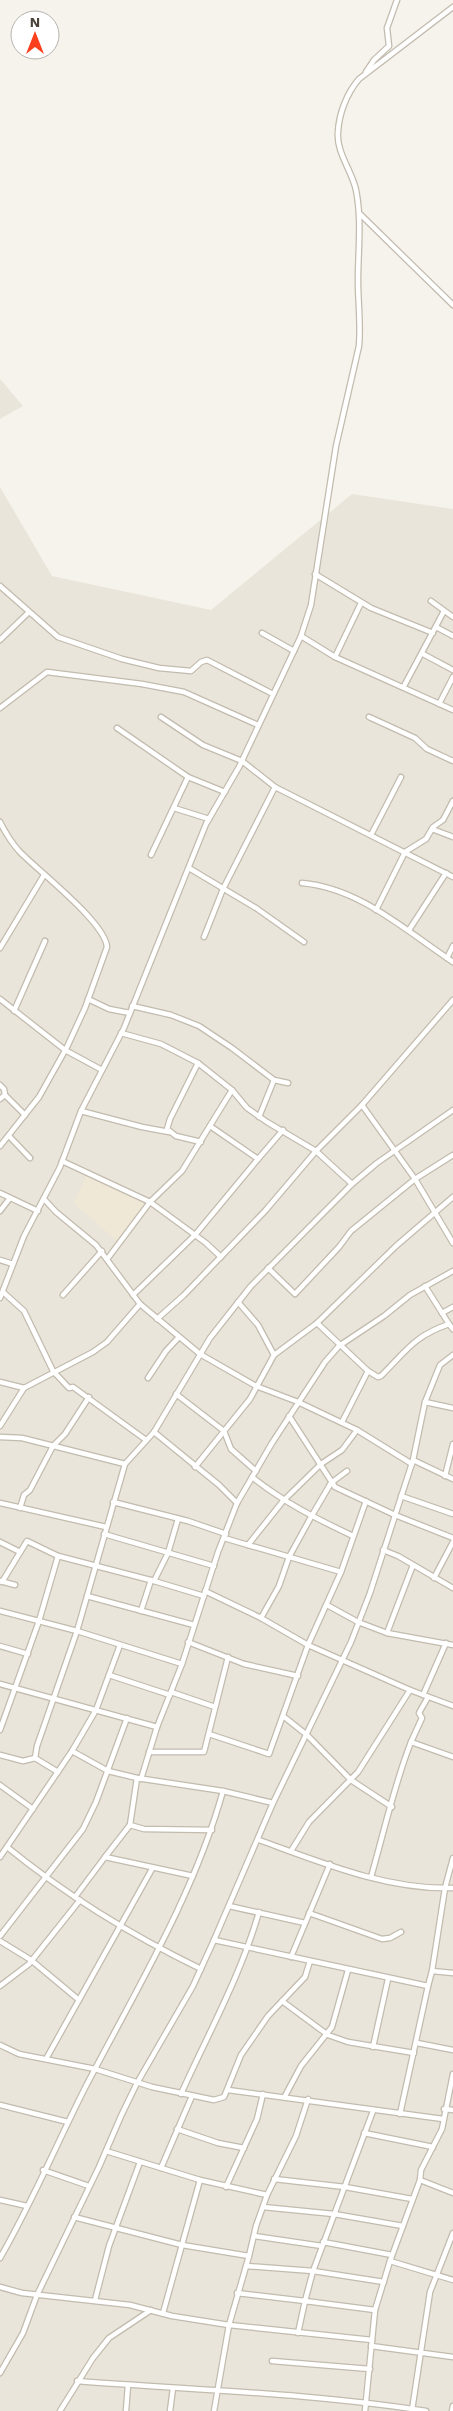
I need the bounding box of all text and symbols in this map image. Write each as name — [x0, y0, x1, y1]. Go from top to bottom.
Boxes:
north arrow — [10, 10, 60, 60]
text: N — [30, 14, 40, 30]

